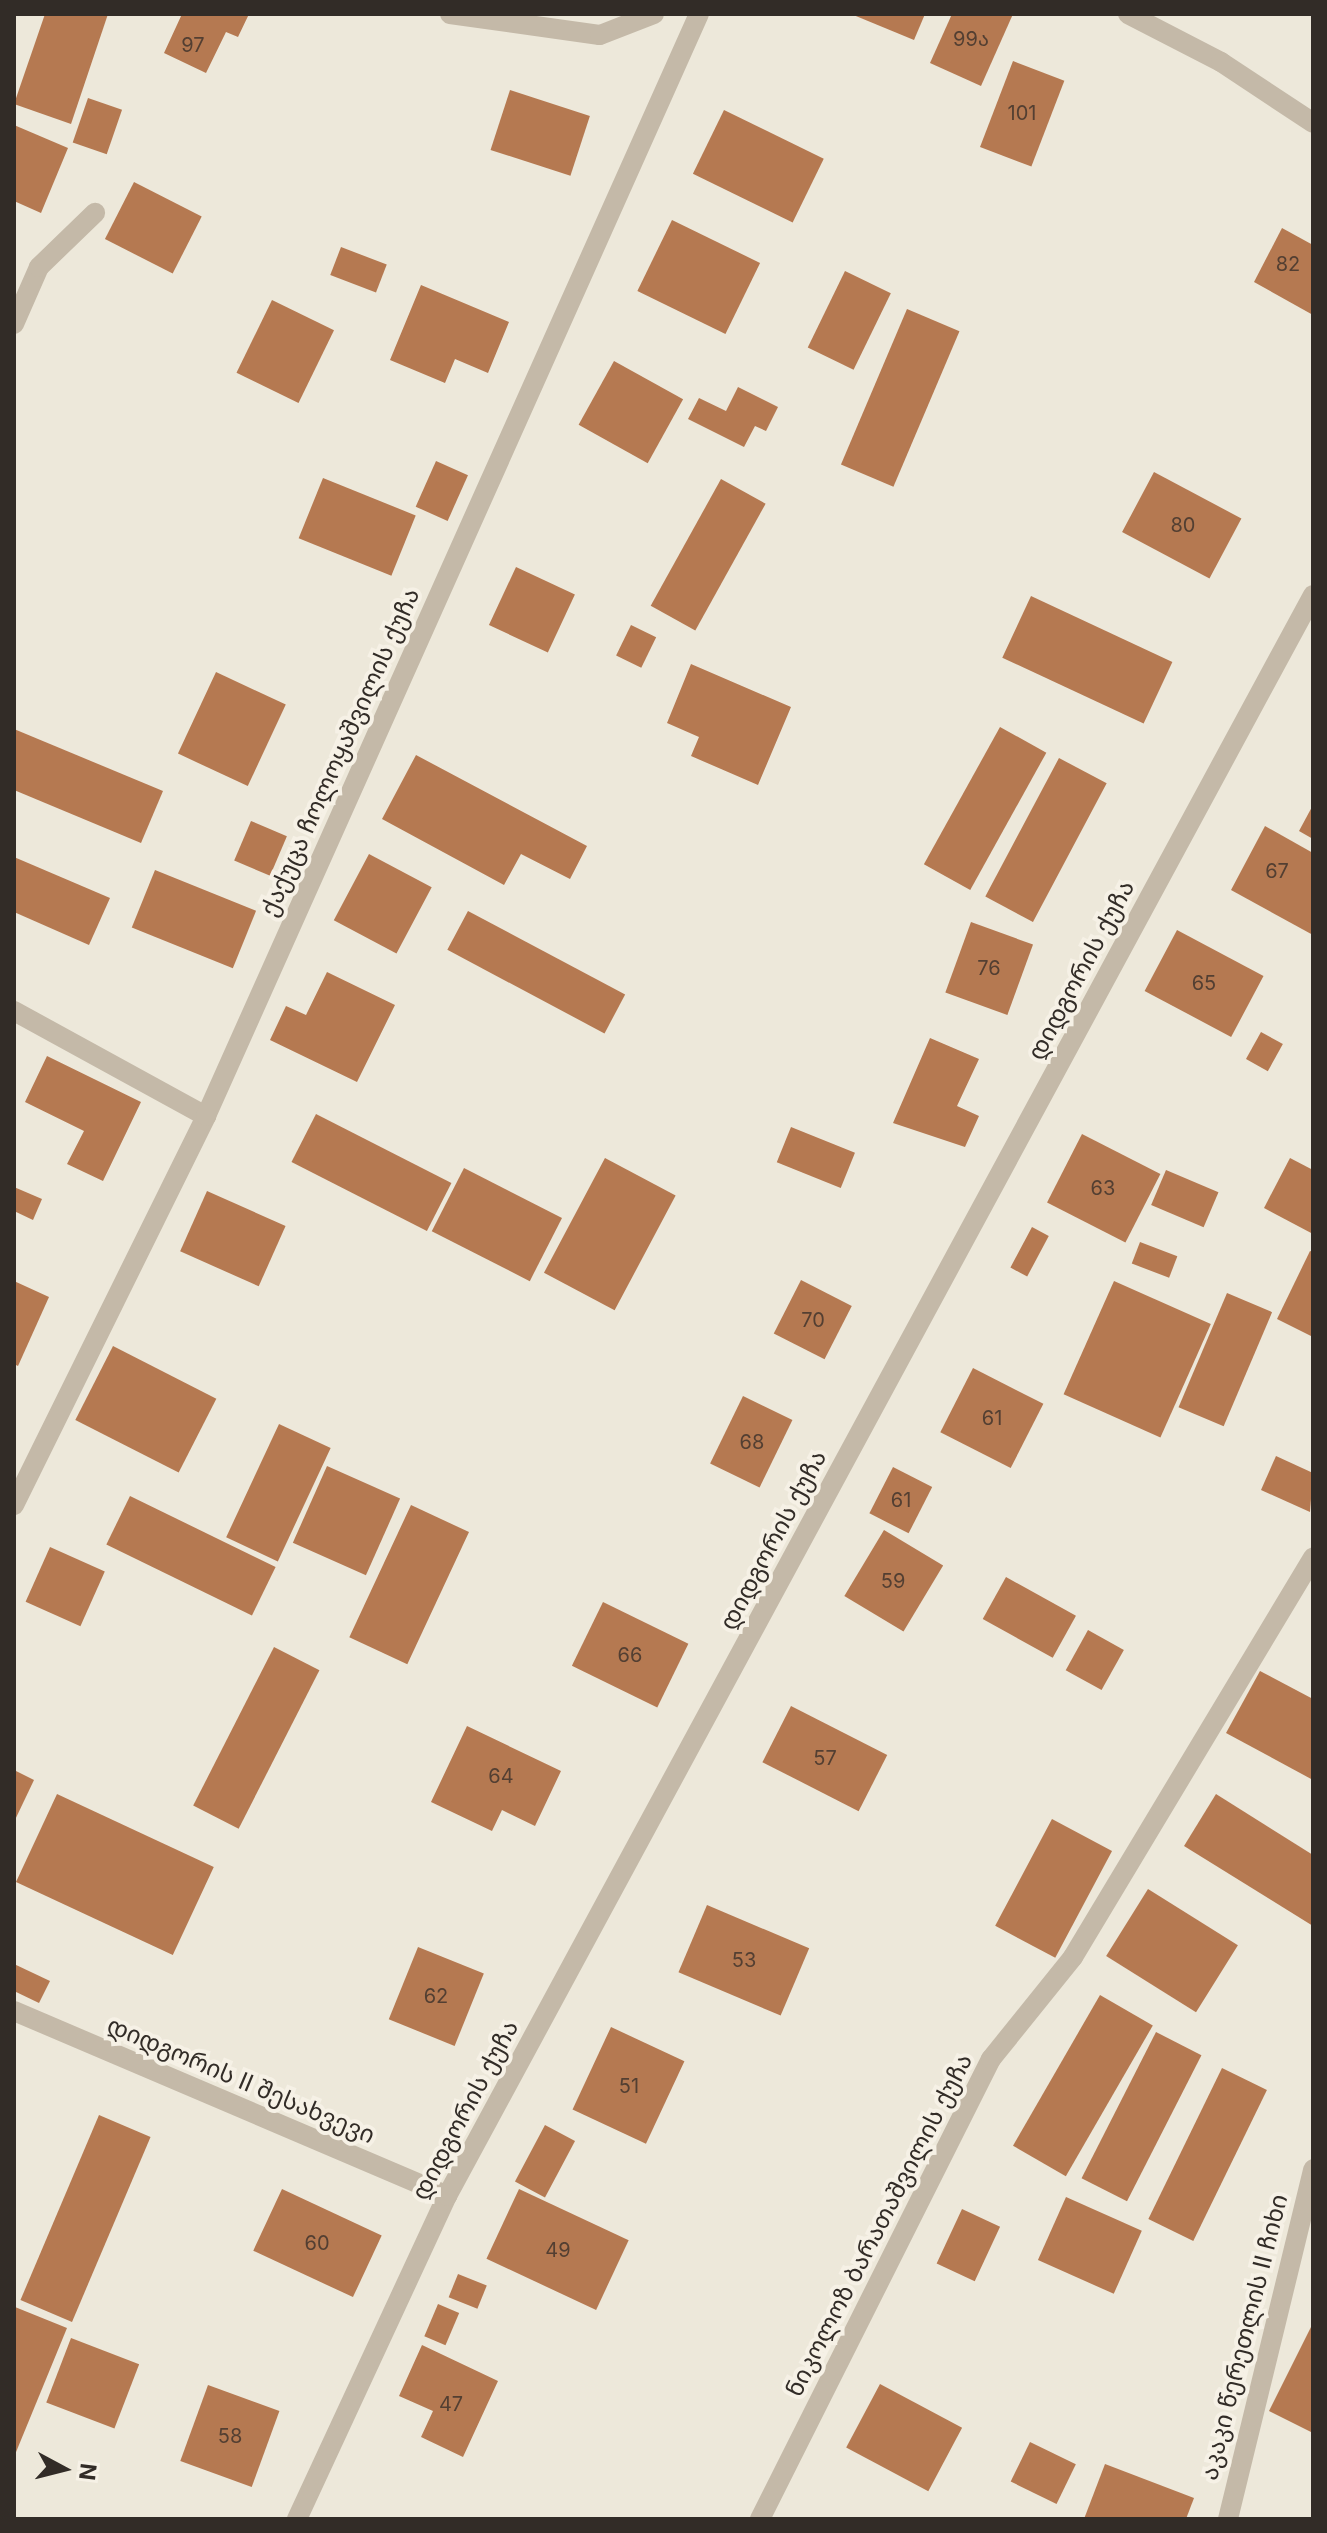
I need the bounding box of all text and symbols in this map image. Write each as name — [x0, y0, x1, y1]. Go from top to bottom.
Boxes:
house number: 99ა — [953, 27, 989, 51]
house number: 97 — [181, 33, 205, 57]
house number: 101 — [1008, 101, 1036, 125]
house number: 82 — [1276, 252, 1300, 276]
house number: 80 — [1171, 513, 1195, 537]
street label: ქაქუცა ჩოლოყაშვილის ქუჩა — [254, 584, 426, 920]
house number: 67 — [1265, 859, 1289, 883]
street label: დიდგორის ქუჩა — [1022, 875, 1140, 1065]
house number: 76 — [977, 956, 1001, 980]
house number: 65 — [1192, 971, 1216, 995]
house number: 63 — [1091, 1176, 1115, 1200]
house number: 70 — [801, 1308, 825, 1332]
house number: 61 — [982, 1406, 1002, 1430]
house number: 68 — [740, 1430, 764, 1454]
street label: დიდგორის ქუჩა — [714, 1445, 832, 1635]
house number: 61 — [891, 1488, 911, 1512]
house number: 59 — [881, 1569, 905, 1593]
house number: 66 — [618, 1643, 642, 1667]
house number: 57 — [813, 1746, 837, 1770]
house number: 64 — [488, 1764, 514, 1788]
house number: 53 — [732, 1948, 756, 1972]
house number: 62 — [424, 1984, 448, 2008]
street label: დიდგორის II შესახვევი — [103, 2010, 379, 2150]
street label: დიდგორის ქუჩა — [406, 2015, 524, 2205]
street label: ნიკოლოზ ბარათაშვილის ქუჩა — [780, 2049, 978, 2401]
house number: 51 — [619, 2074, 639, 2098]
street label: აკაკი წერეთლის II ჩიხი — [1195, 2191, 1293, 2483]
house number: 60 — [304, 2231, 330, 2255]
house number: 49 — [545, 2238, 571, 2262]
house number: 47 — [439, 2392, 463, 2416]
house number: 58 — [218, 2424, 242, 2448]
north arrow — [24, 2429, 104, 2509]
text: N — [74, 2462, 102, 2482]

